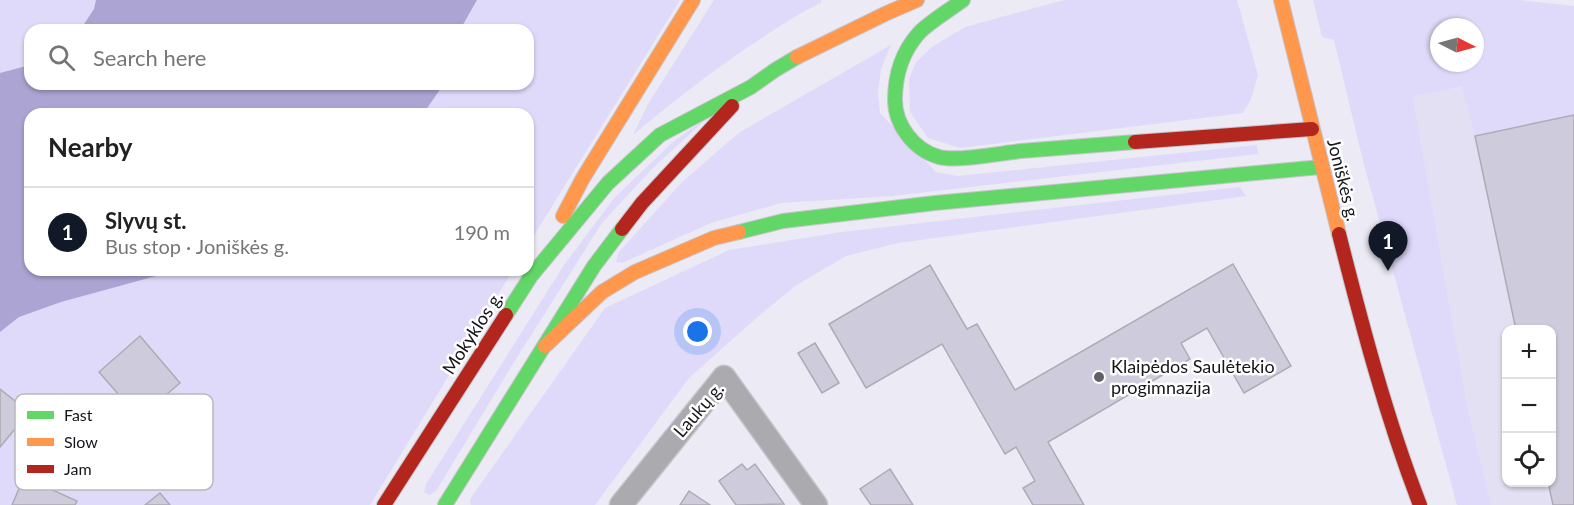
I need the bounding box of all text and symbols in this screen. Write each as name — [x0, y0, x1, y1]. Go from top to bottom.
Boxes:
north arrow — [1430, 18, 1484, 72]
search box — [24, 24, 534, 90]
icon: search — [45, 41, 78, 74]
text: Search here — [93, 44, 206, 71]
text: Nearby — [48, 131, 133, 163]
street label: Joniškės g. — [1323, 136, 1365, 223]
text: Slyvų st. — [105, 207, 186, 234]
text: 1 — [62, 220, 73, 244]
text: 190 m — [454, 220, 510, 244]
pin: 1 — [1368, 222, 1408, 271]
text: Bus stop · Joniškės g. — [105, 234, 289, 258]
street label: Mokyklos g. — [437, 287, 507, 378]
your location — [683, 317, 712, 346]
map controls — [1502, 325, 1556, 487]
button: + — [1502, 325, 1556, 379]
place label: Klaipėdos Saulėtekio progimnazija — [1111, 355, 1275, 398]
marker: Klaipėdos Saulėtekio progimnazija — [1092, 370, 1106, 384]
street label: Laukų g. — [668, 377, 728, 441]
button: − — [1502, 379, 1556, 433]
legend — [15, 394, 213, 490]
text: Fast — [64, 405, 93, 424]
text: Slow — [64, 432, 98, 451]
button: locate — [1502, 433, 1556, 487]
text: Jam — [64, 459, 92, 478]

